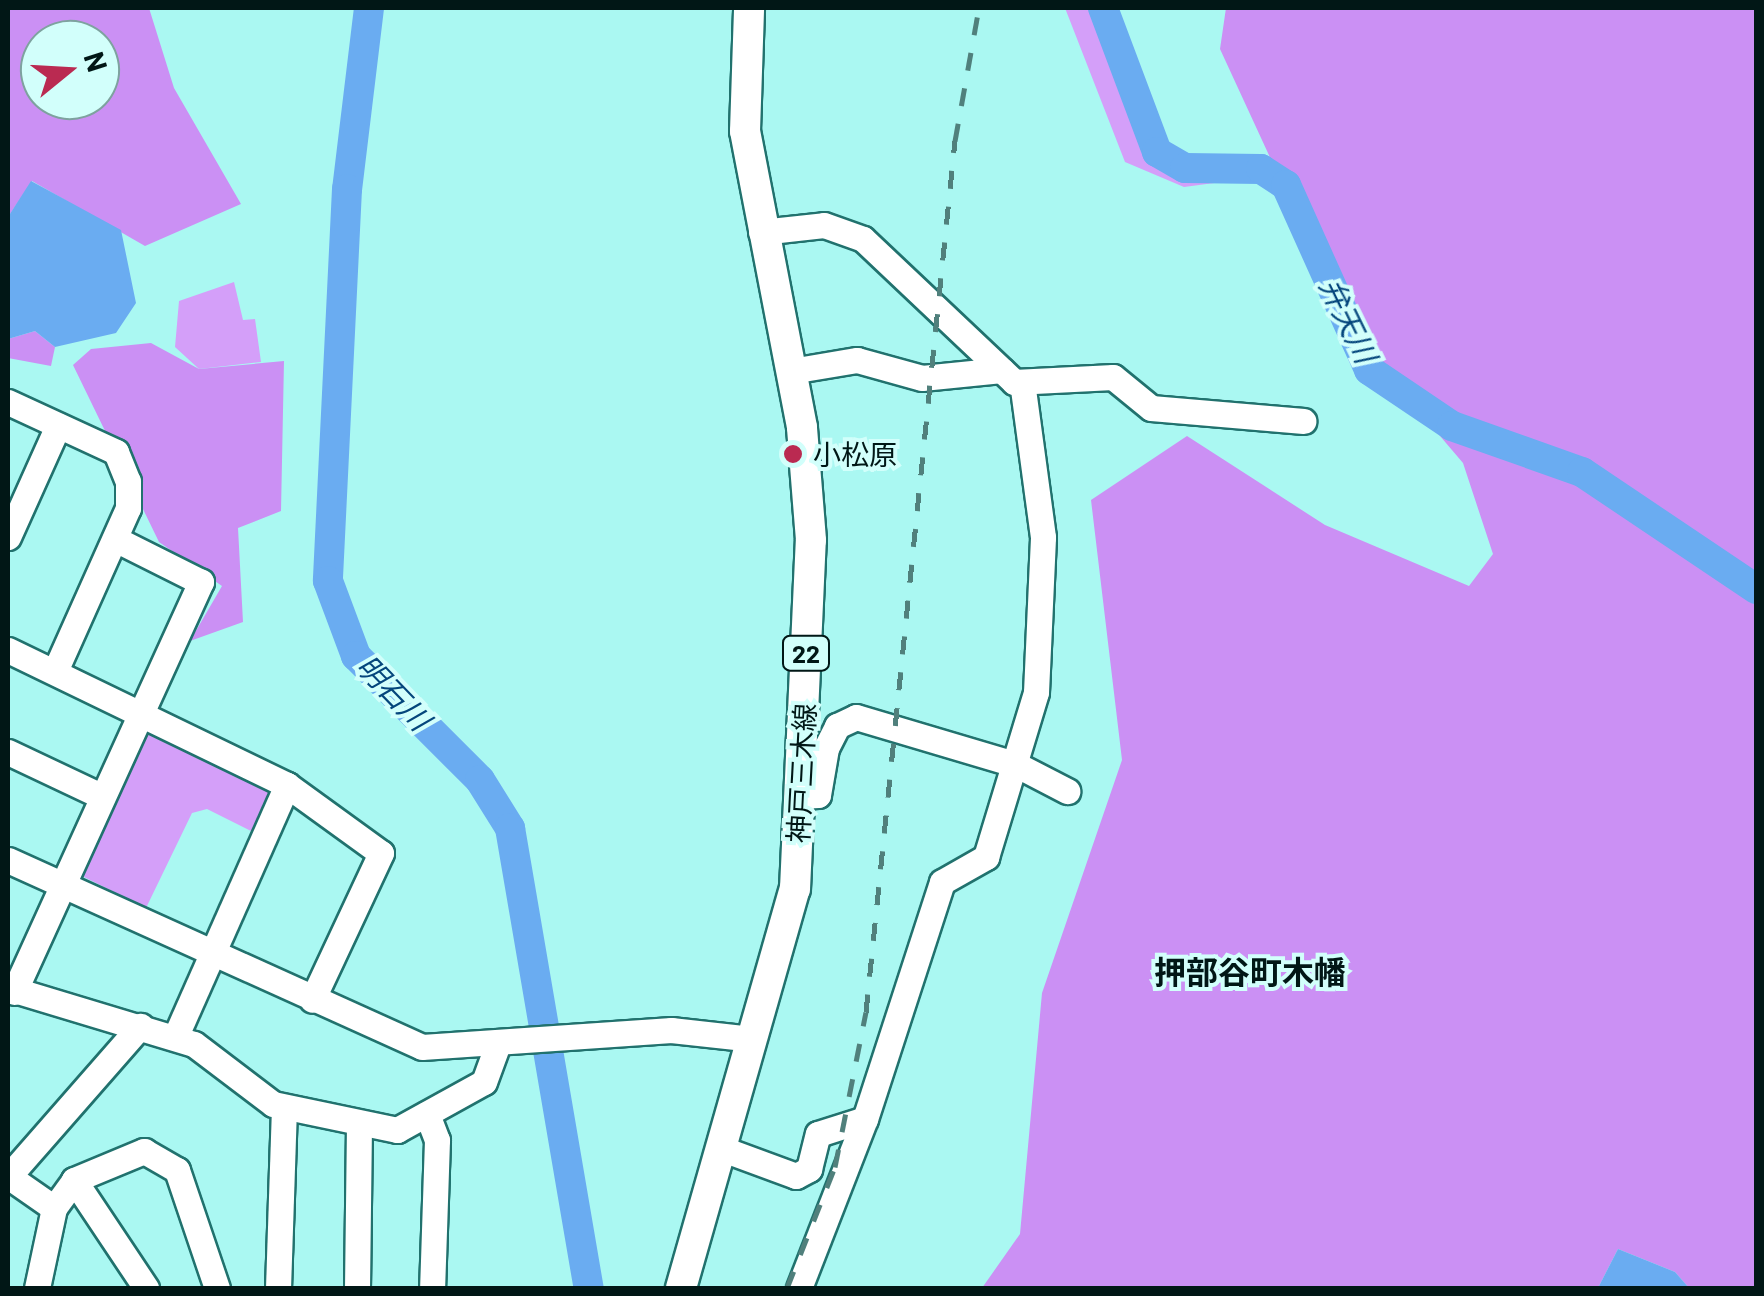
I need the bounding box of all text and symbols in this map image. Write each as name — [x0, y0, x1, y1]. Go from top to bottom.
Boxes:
north arrow — [20, 20, 120, 120]
text: N — [78, 47, 116, 75]
water label: 弁天川 — [1313, 272, 1385, 368]
place label: 小松原 — [813, 437, 897, 471]
marker: 小松原 — [782, 443, 804, 465]
road number: 22 — [781, 633, 831, 673]
water label: 明石川 — [350, 647, 438, 737]
street label: 神戸三木線 — [781, 702, 821, 844]
district label: 押部谷町木幡 — [1154, 952, 1346, 990]

